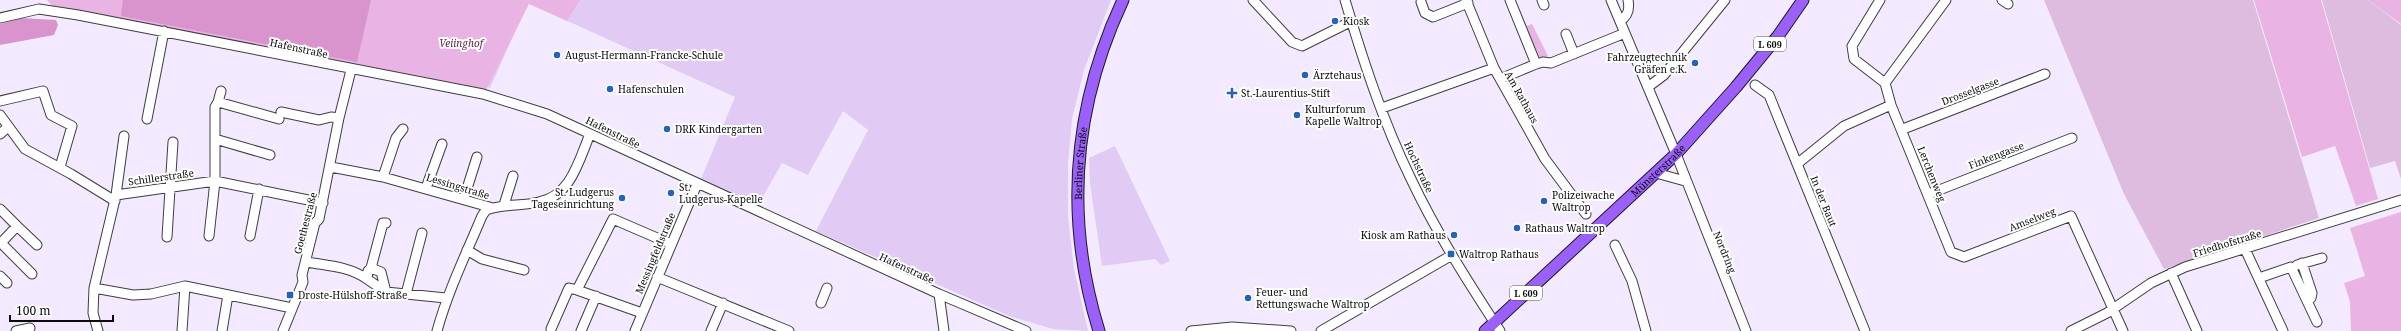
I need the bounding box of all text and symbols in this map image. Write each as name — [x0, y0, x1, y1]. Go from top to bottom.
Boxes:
place label: Kiosk — [1343, 14, 1369, 28]
marker: Kiosk — [1330, 16, 1340, 26]
street label: Hafenstraße — [269, 35, 329, 61]
park label: Veiinghof — [439, 36, 485, 50]
road number: L 609 — [1754, 37, 1786, 51]
place label: August-Hermann-Francke-Schule — [565, 48, 723, 62]
marker: August-Hermann-Francke-Schule — [552, 50, 562, 60]
place label: Fahrzeugtechnik Gräfen e.K. — [1607, 50, 1687, 76]
marker: Fahrzeugtechnik Gräfen e.K. — [1690, 58, 1700, 68]
place label: Ärztehaus — [1313, 68, 1362, 82]
street label: Am Rathaus — [1502, 68, 1542, 126]
marker: Ärztehaus — [1300, 70, 1310, 80]
street label: Drosselgasse — [1939, 74, 2001, 108]
place label: Hafenschulen — [618, 82, 685, 96]
marker: Hafenschulen — [605, 84, 615, 94]
place label: St.-Laurentius-Stift — [1241, 86, 1331, 100]
marker: St.-Laurentius-Stift — [1226, 87, 1238, 99]
place label: Kulturforum Kapelle Waltrop — [1305, 102, 1382, 128]
marker: Kulturforum Kapelle Waltrop — [1292, 110, 1302, 120]
street label: Hafenstraße — [583, 113, 643, 151]
place label: DRK Kindergarten — [675, 122, 763, 136]
marker: DRK Kindergarten — [662, 124, 672, 134]
street label: Berliner Straße — [1071, 126, 1090, 200]
street label: Finkengasse — [1966, 138, 2026, 172]
street label: Hochstraße — [1401, 139, 1437, 195]
street label: Münsterstraße — [1628, 141, 1688, 200]
street label: Lerchenweg — [1915, 144, 1950, 204]
street label: Schillerstraße — [127, 165, 195, 189]
street label: Lessingstraße — [425, 170, 491, 202]
street label: In der Baut — [1807, 174, 1841, 229]
place label: St. Ludgerus-Kapelle — [679, 180, 763, 206]
place label: St. Ludgerus Tageseinrichtung — [531, 185, 615, 211]
marker: St. Ludgerus-Kapelle — [666, 188, 676, 198]
place label: Polizeiwache Waltrop — [1552, 188, 1615, 214]
street label: Goethestraße — [290, 191, 320, 255]
marker: St. Ludgerus Tageseinrichtung — [617, 193, 627, 203]
marker: Polizeiwache Waltrop — [1539, 196, 1549, 206]
street label: Amselweg — [2007, 203, 2058, 234]
street label: Messingfeldstraße — [632, 210, 678, 296]
place label: Rathaus Waltrop — [1525, 221, 1605, 235]
marker: Rathaus Waltrop — [1512, 223, 1522, 233]
street label: Friedhofstraße — [2191, 226, 2263, 260]
place label: Kiosk am Rathaus — [1361, 228, 1446, 242]
street label: Nordring — [1710, 229, 1740, 276]
marker: Kiosk am Rathaus — [1449, 230, 1459, 240]
place label: Waltrop Rathaus — [1459, 247, 1539, 261]
street label: Hafenstraße — [877, 249, 937, 287]
marker: Waltrop Rathaus — [1446, 249, 1456, 259]
place label: Feuer- und Rettungswache Waltrop — [1256, 285, 1370, 311]
road number: L 609 — [1510, 286, 1542, 300]
place label: Droste-Hülshoff-Straße — [298, 288, 407, 302]
marker: Droste-Hülshoff-Straße — [285, 290, 295, 300]
marker: Feuer- und Rettungswache Waltrop — [1243, 293, 1253, 303]
scale bar — [10, 297, 113, 323]
text: 100 m — [16, 302, 51, 319]

